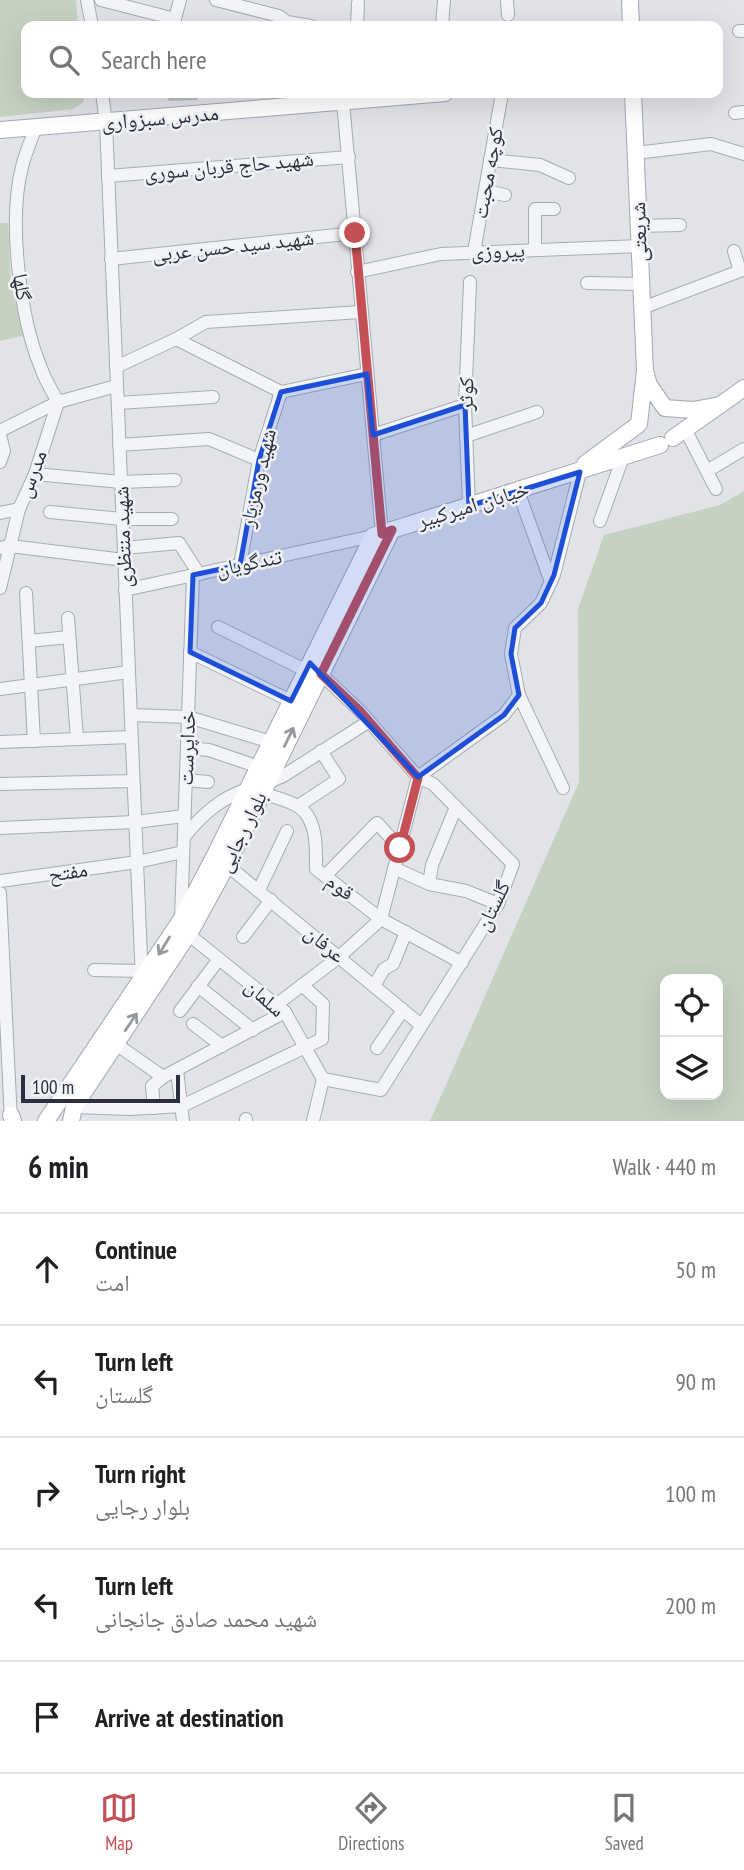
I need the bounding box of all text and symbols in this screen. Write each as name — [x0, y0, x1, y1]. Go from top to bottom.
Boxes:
search box — [21, 21, 723, 98]
icon: search — [45, 41, 83, 79]
text: Search here — [101, 43, 207, 76]
street label: مدرس سبزواری — [100, 99, 220, 136]
street label: کوچه محبت — [466, 125, 509, 221]
street label: شهید حاج قربان سوری — [143, 145, 315, 186]
street label: شریعتی — [624, 201, 653, 263]
route end — [339, 217, 370, 248]
street label: شهید سید حسن عربی — [151, 224, 315, 267]
street label: پیروزی — [470, 236, 526, 265]
street label: گلها — [7, 271, 38, 303]
street label: کوثر — [452, 376, 479, 412]
street label: شهید ورمزیار — [233, 426, 282, 531]
street label: مدرس — [10, 446, 53, 501]
street label: خیابان امیرکبیر — [413, 475, 532, 535]
street label: شهید منتظری — [107, 486, 138, 588]
street label: تندگویان — [213, 542, 284, 583]
street label: خداپرست — [172, 710, 201, 786]
one-way arrow — [283, 727, 297, 748]
street label: بلوار رجایی — [210, 787, 273, 877]
route start — [384, 832, 415, 863]
street label: مفتح — [47, 855, 89, 888]
street label: قوم — [320, 867, 360, 907]
street label: گلستان — [469, 876, 516, 936]
street label: عرفان — [299, 919, 352, 969]
one-way arrow — [157, 936, 172, 955]
street label: سلمان — [239, 972, 291, 1023]
map controls — [660, 974, 723, 1100]
button: locate — [660, 974, 723, 1037]
one-way arrow — [125, 1012, 139, 1032]
button: layers — [660, 1037, 723, 1100]
scale bar — [21, 1072, 180, 1104]
text: 100 m — [32, 1075, 74, 1099]
text: 6 min — [28, 1147, 89, 1186]
text: Walk · 440 m — [613, 1152, 716, 1181]
text: Continue — [95, 1233, 177, 1266]
icon: ahead — [28, 1250, 66, 1288]
text: 50 m — [675, 1255, 716, 1284]
text: امت — [95, 1268, 130, 1297]
text: Turn left — [95, 1345, 173, 1378]
icon: left — [28, 1362, 66, 1400]
text: 90 m — [675, 1367, 716, 1396]
text: گلستان — [95, 1380, 153, 1409]
text: Turn right — [95, 1457, 186, 1490]
icon: right — [28, 1474, 66, 1512]
text: 100 m — [665, 1479, 716, 1508]
text: بلوار رجایی — [95, 1492, 190, 1521]
text: Turn left — [95, 1569, 173, 1602]
icon: left — [28, 1586, 66, 1624]
text: 200 m — [665, 1591, 716, 1620]
text: شهید محمد صادق جانجانی — [95, 1604, 317, 1633]
icon: arrive — [28, 1698, 66, 1736]
text: Arrive at destination — [95, 1701, 284, 1734]
tab: Map — [100, 1789, 138, 1855]
tab: Directions — [338, 1789, 404, 1855]
tab: Saved — [605, 1789, 644, 1855]

